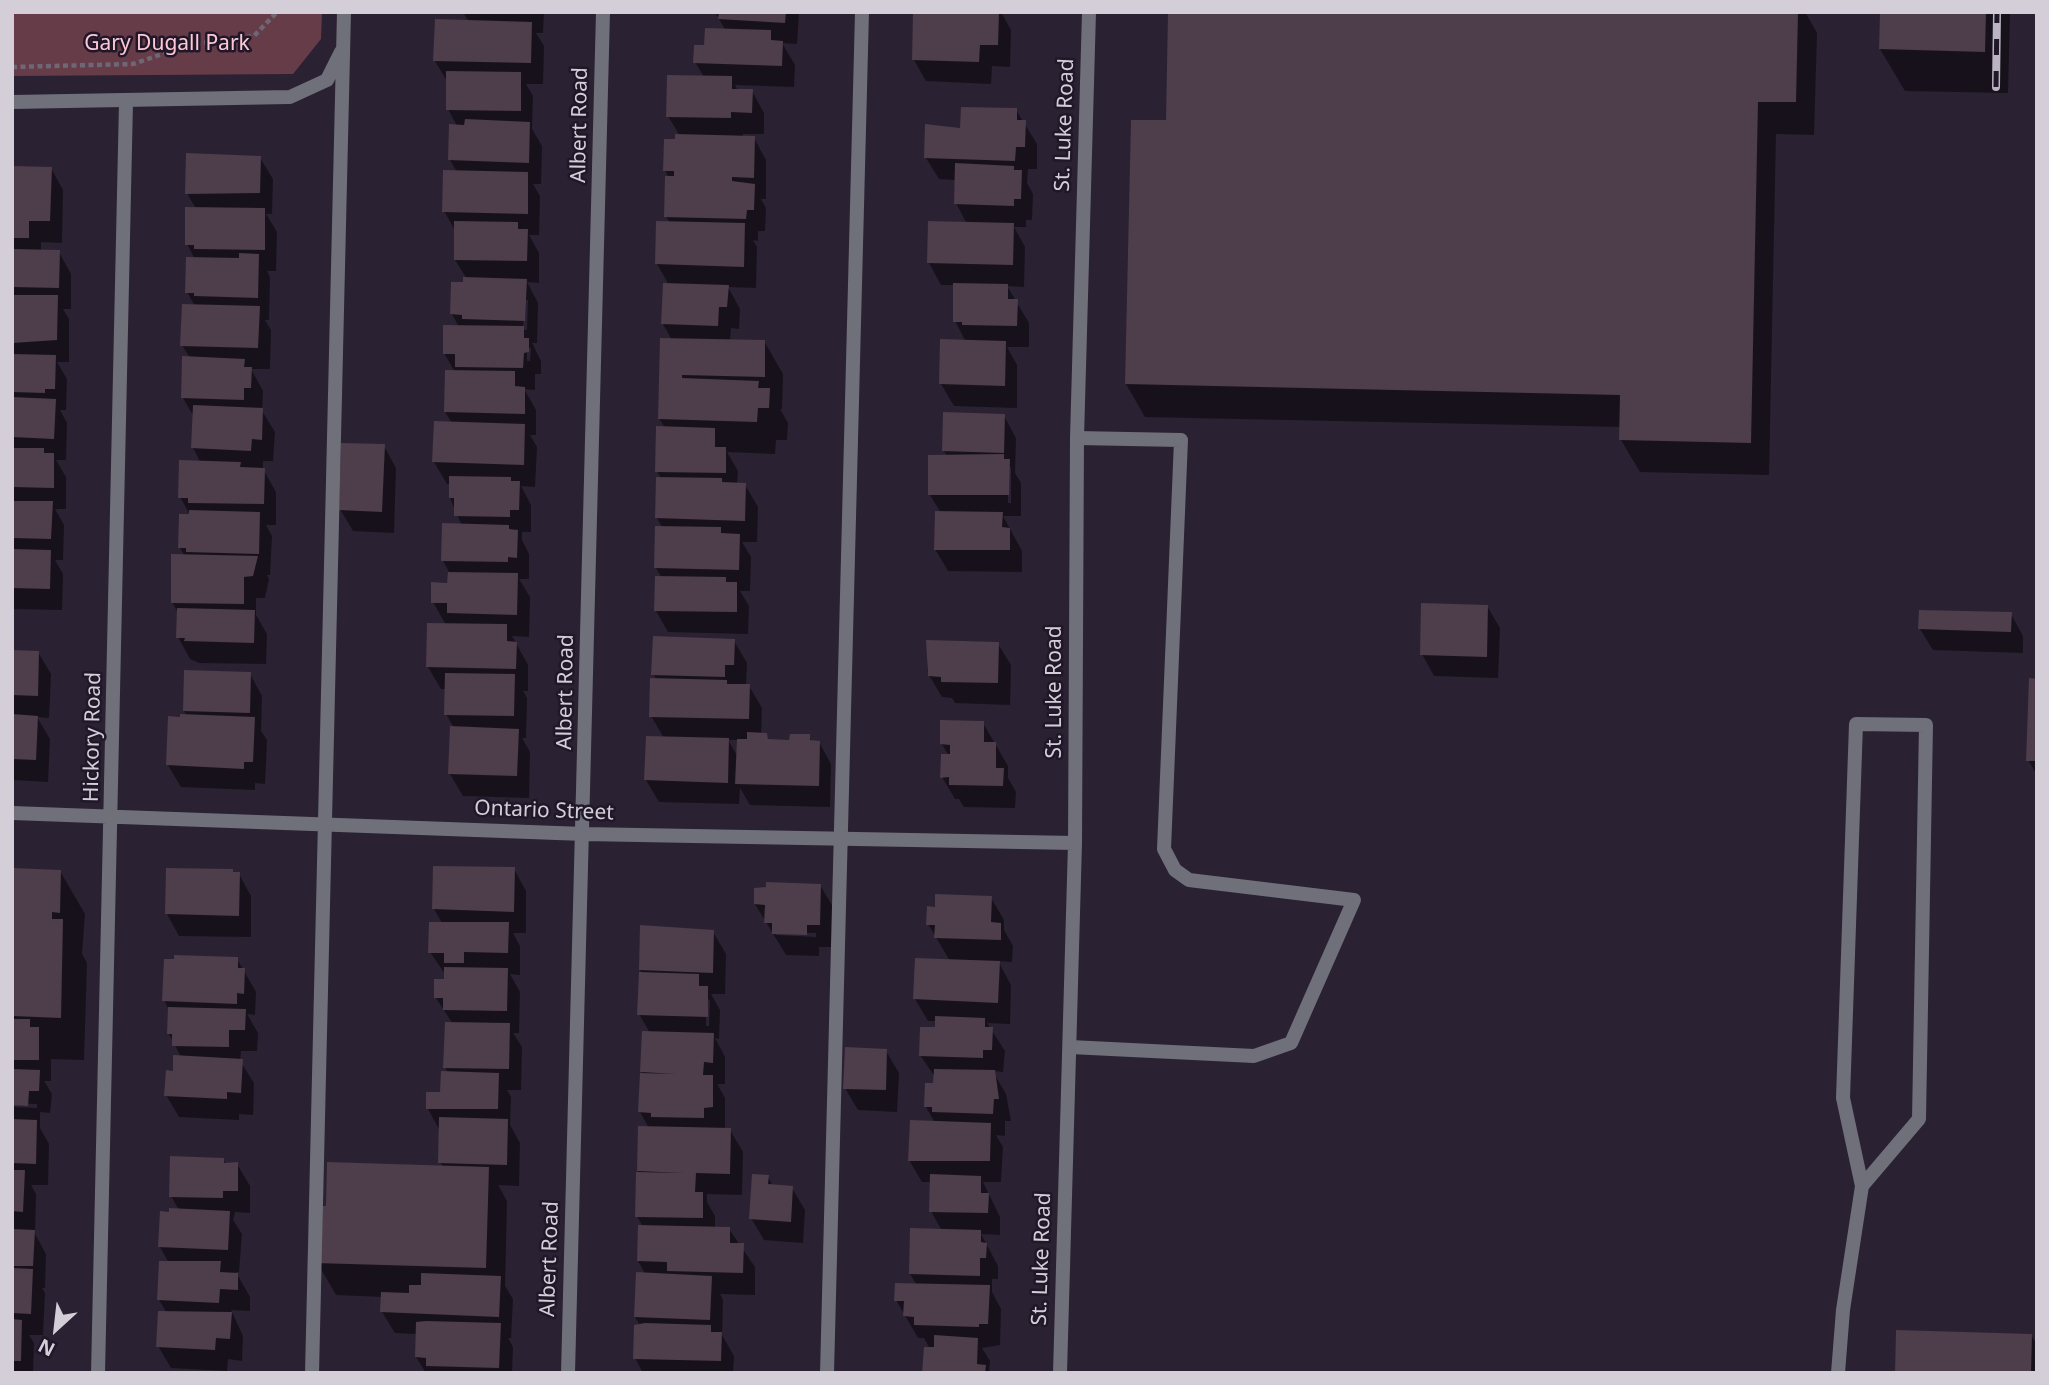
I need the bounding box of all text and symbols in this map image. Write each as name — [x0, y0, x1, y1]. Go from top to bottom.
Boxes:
park label: Gary Dugall Park — [84, 31, 250, 57]
street label: St. Luke Road — [1050, 58, 1080, 192]
street label: Albert Road — [566, 67, 594, 183]
street label: St. Luke Road — [1042, 625, 1068, 759]
street label: Albert Road — [552, 634, 580, 750]
street label: Hickory Road — [79, 672, 107, 802]
street label: Ontario Street — [474, 796, 614, 826]
street label: St. Luke Road — [1027, 1192, 1057, 1326]
street label: Albert Road — [535, 1201, 565, 1317]
north arrow — [21, 1294, 91, 1364]
text: N — [34, 1333, 59, 1363]

